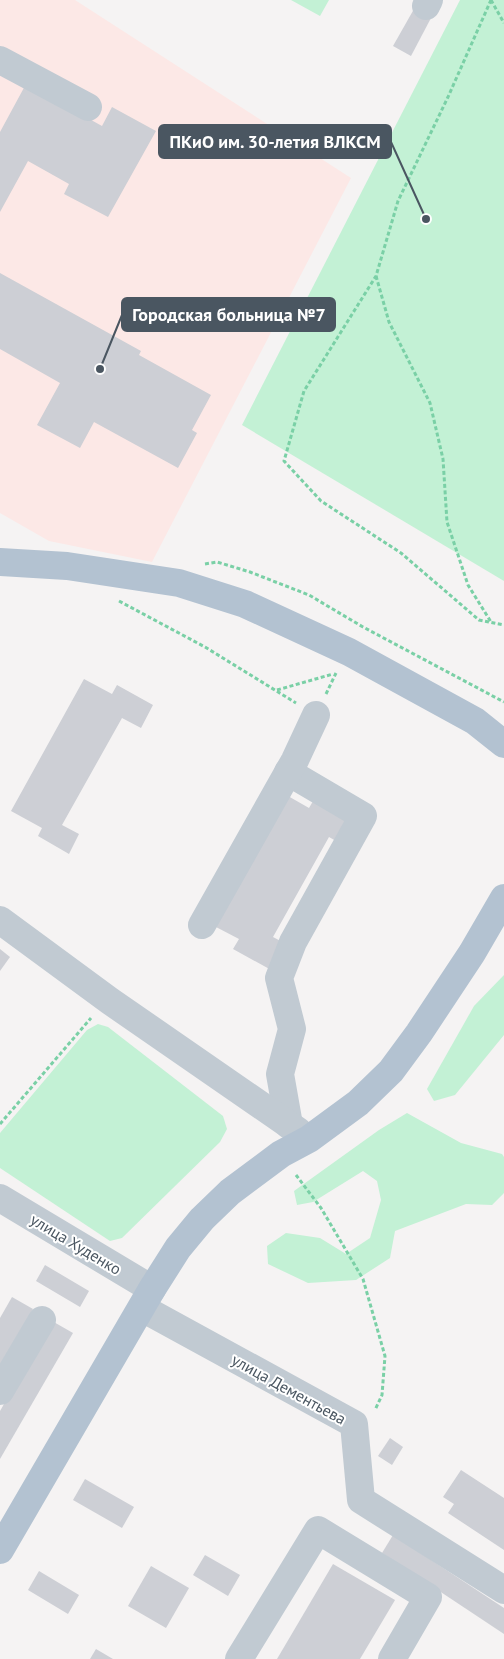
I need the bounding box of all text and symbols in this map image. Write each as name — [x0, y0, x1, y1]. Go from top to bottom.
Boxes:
callout: ПКиО им. 30-летия ВЛКСМ — [159, 125, 391, 158]
text: ПКиО им. 30-летия ВЛКСМ — [169, 130, 381, 153]
callout: Городская больница №7 — [122, 298, 335, 331]
text: Городская больница №7 — [132, 303, 326, 326]
street label: улица Худенко — [27, 1209, 125, 1279]
street label: улица Дементьева — [228, 1349, 350, 1429]

